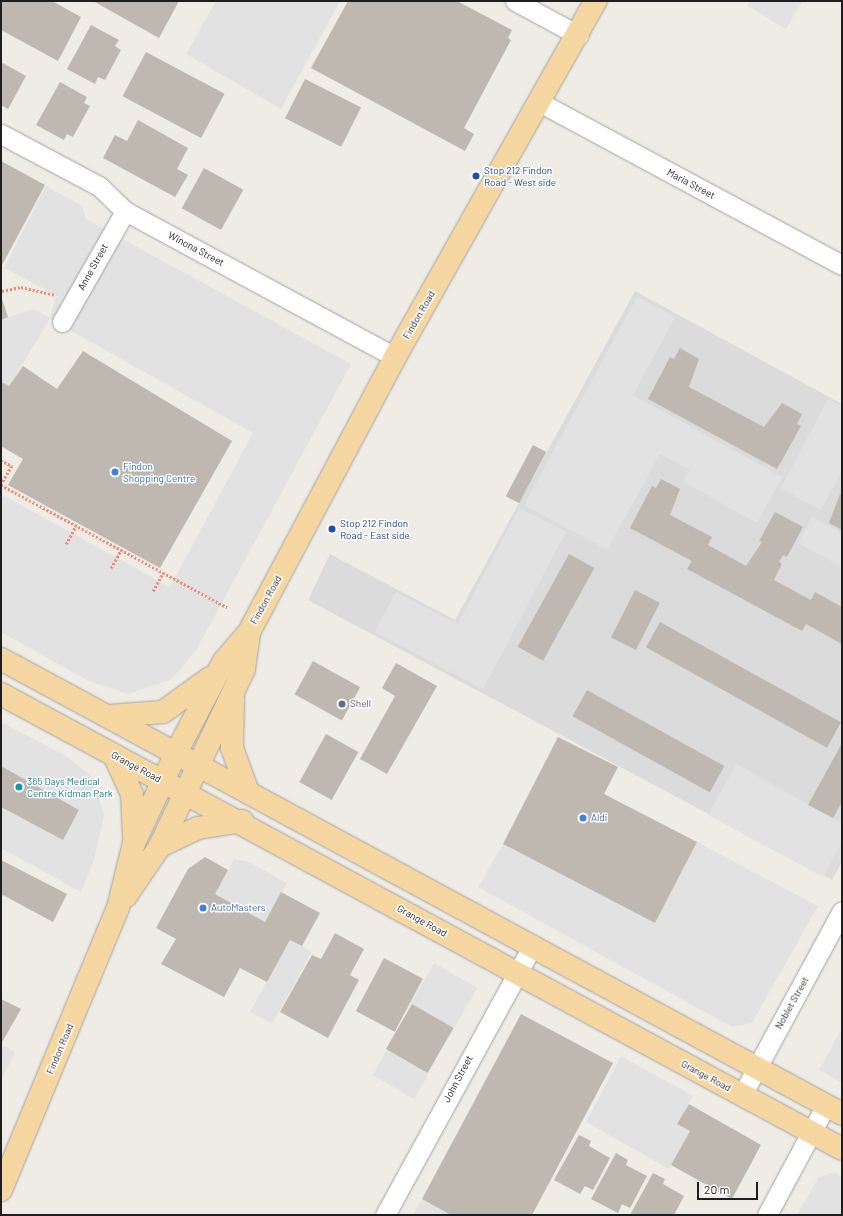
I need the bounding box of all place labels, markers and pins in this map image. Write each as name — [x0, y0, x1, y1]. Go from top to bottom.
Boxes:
place label: Stop 212 Findon Road - West side — [484, 164, 556, 188]
marker: Stop 212 Findon Road - West side — [471, 171, 481, 181]
place label: Findon Shopping Centre — [123, 460, 195, 484]
marker: Findon Shopping Centre — [110, 467, 120, 477]
place label: Stop 212 Findon Road - East side — [340, 517, 410, 540]
marker: Stop 212 Findon Road - East side — [327, 524, 337, 534]
place label: Shell — [350, 698, 371, 710]
marker: Shell — [337, 699, 347, 709]
place label: 365 Days Medical Centre Kidman Park — [27, 775, 113, 798]
marker: 365 Days Medical Centre Kidman Park — [14, 782, 24, 792]
place label: Aldi — [591, 812, 607, 824]
marker: Aldi — [578, 813, 588, 823]
place label: AutoMasters — [211, 902, 266, 914]
marker: AutoMasters — [198, 903, 208, 913]

